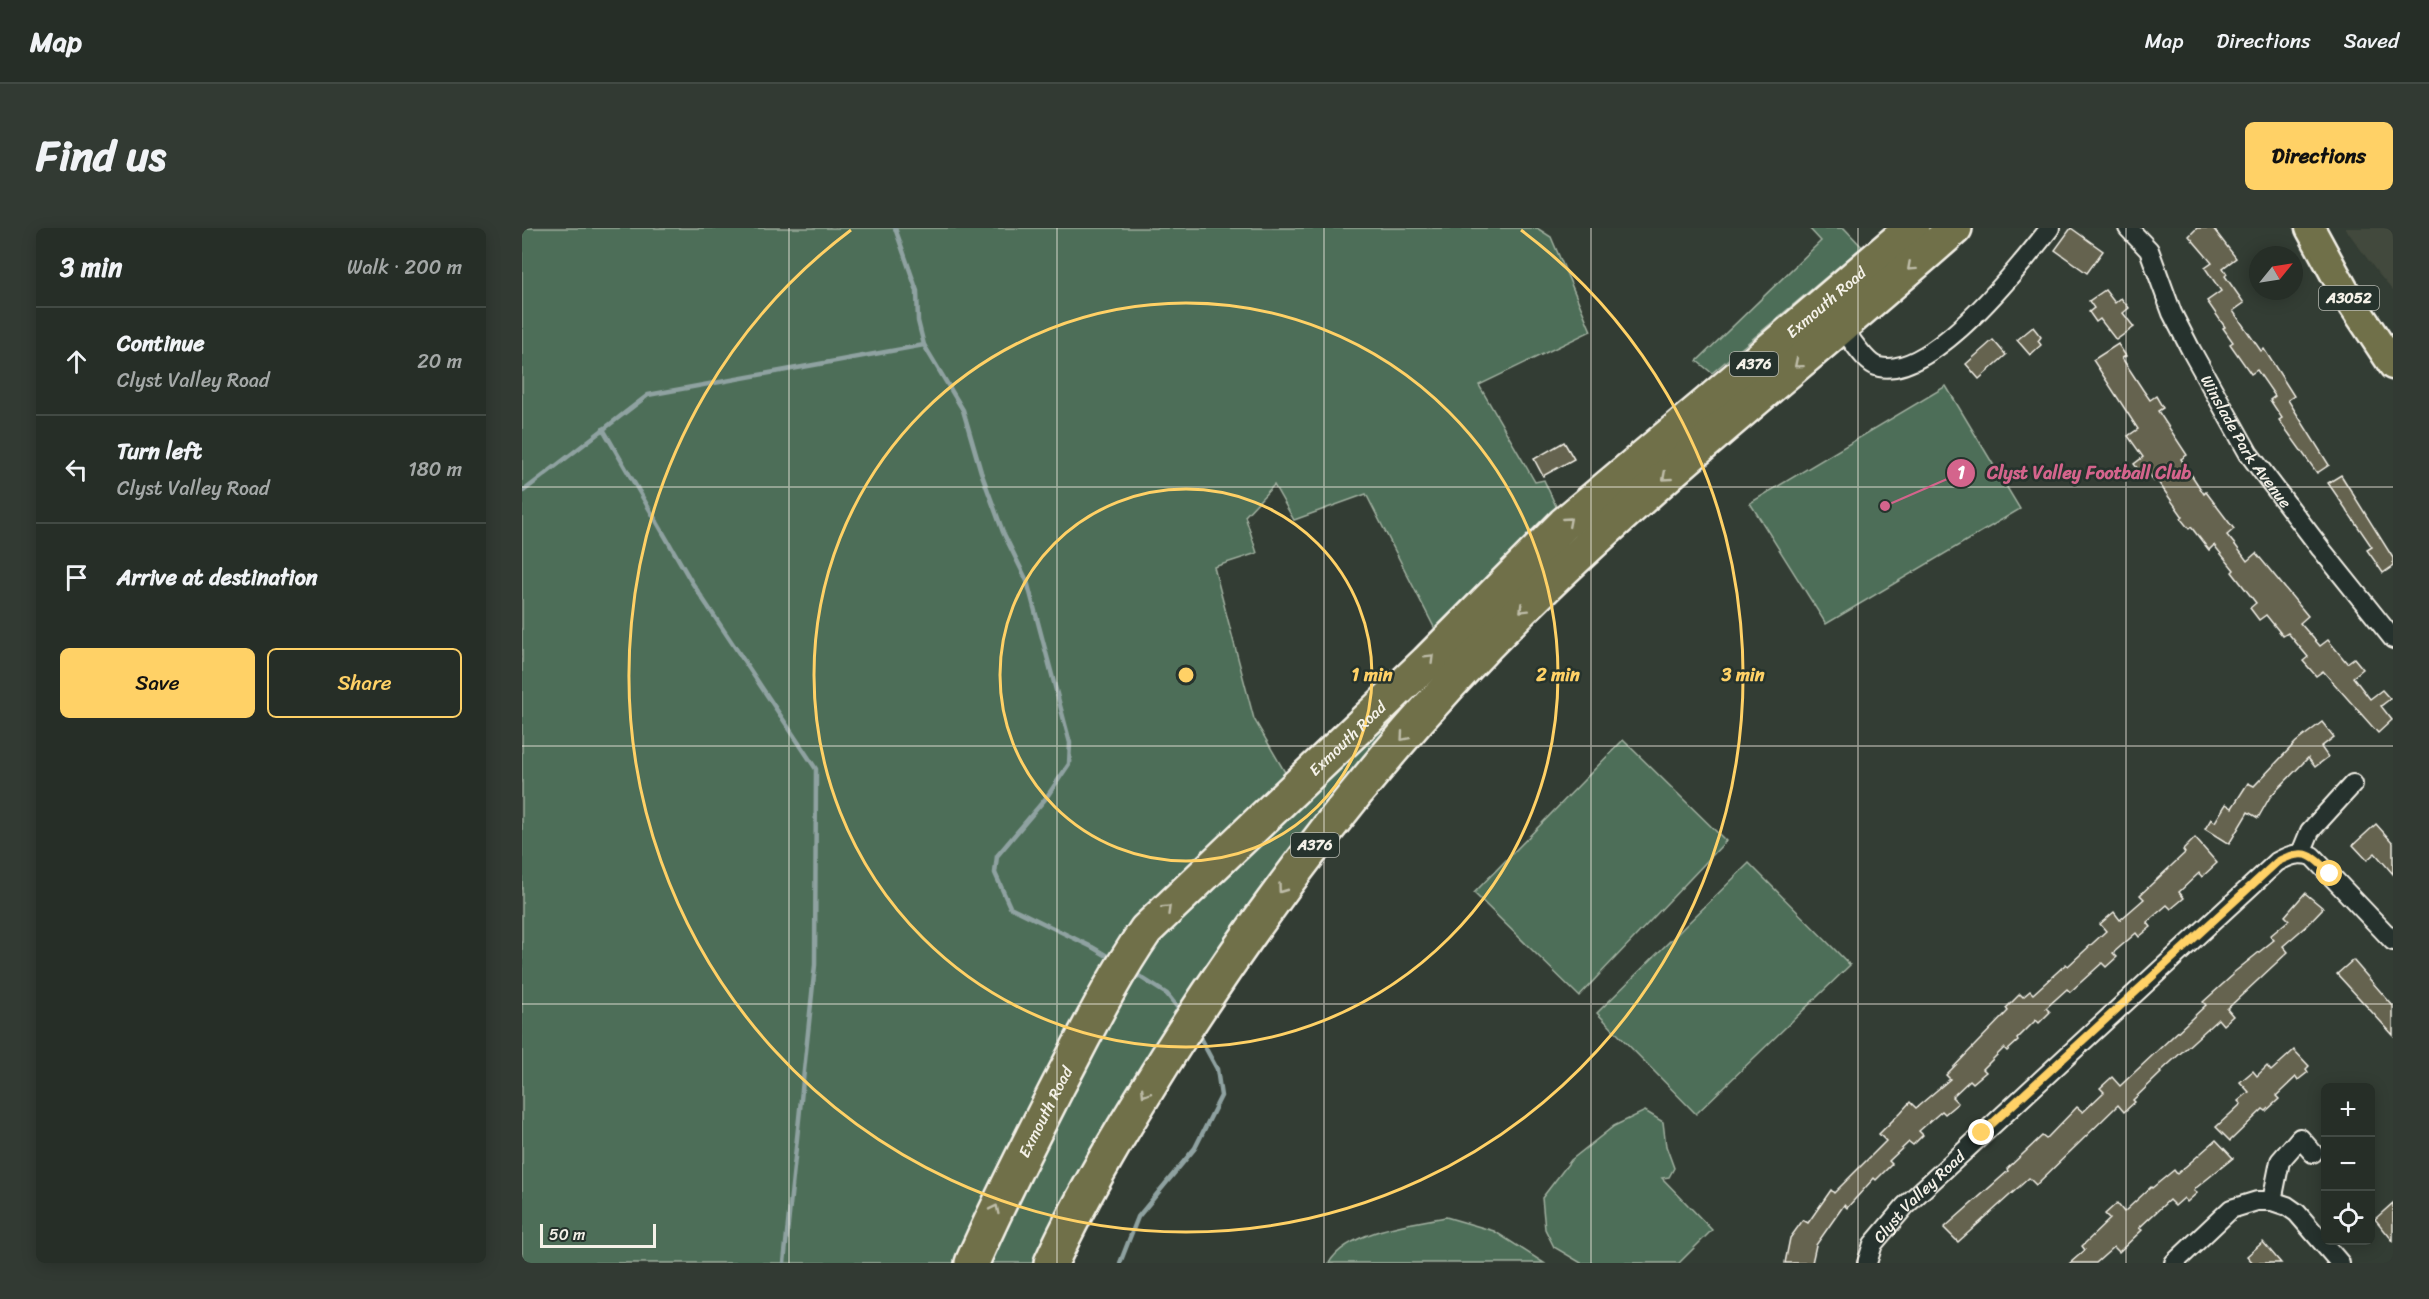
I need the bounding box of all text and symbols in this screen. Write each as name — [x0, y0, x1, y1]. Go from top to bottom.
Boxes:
text: Map — [30, 17, 82, 66]
text: Map — [2145, 22, 2183, 60]
text: Directions — [2216, 22, 2311, 60]
text: Saved — [2344, 22, 2399, 60]
text: Find us — [36, 119, 166, 193]
button: Directions — [2245, 122, 2393, 190]
text: 3 min — [60, 244, 122, 290]
north arrow — [2249, 246, 2303, 300]
text: Walk · 200 m — [347, 250, 462, 285]
street label: Exmouth Road — [1779, 258, 1874, 346]
one-way arrow — [1907, 260, 1918, 271]
road number: A3052 — [2319, 286, 2379, 310]
text: Continue — [117, 324, 205, 363]
text: 20 m — [417, 344, 462, 379]
icon: ahead — [60, 345, 93, 378]
road number: A376 — [1730, 352, 1778, 376]
one-way arrow — [1794, 357, 1805, 368]
text: Clyst Valley Road — [117, 363, 270, 398]
street label: Winslade Park Avenue — [2192, 369, 2299, 515]
text: Turn left — [117, 432, 202, 471]
text: 180 m — [408, 452, 462, 487]
icon: left — [60, 453, 93, 486]
callout: Clyst Valley Football Club — [1946, 455, 2202, 491]
text: 1 — [1957, 457, 1965, 489]
text: Clyst Valley Football Club — [1986, 457, 2191, 489]
one-way arrow — [1662, 470, 1673, 481]
text: Clyst Valley Road — [117, 471, 270, 506]
one-way arrow — [1561, 517, 1572, 528]
text: Arrive at destination — [117, 558, 318, 597]
icon: arrive — [60, 561, 93, 594]
one-way arrow — [1519, 602, 1529, 613]
button: Save — [60, 648, 255, 718]
button: Share — [267, 648, 462, 718]
one-way arrow — [1422, 655, 1433, 666]
text: 1 min — [1352, 659, 1393, 691]
text: 2 min — [1535, 659, 1580, 691]
text: 3 min — [1720, 659, 1765, 691]
centre of rings — [1176, 665, 1196, 685]
street label: Exmouth Road — [1302, 693, 1395, 783]
one-way arrow — [1400, 730, 1411, 741]
road number: A376 — [1291, 833, 1339, 857]
route start — [2316, 860, 2342, 886]
one-way arrow — [1278, 882, 1289, 893]
one-way arrow — [1161, 905, 1171, 916]
street label: Exmouth Road — [1010, 1060, 1082, 1163]
map controls — [2321, 1083, 2375, 1245]
button: + — [2321, 1083, 2375, 1137]
one-way arrow — [1140, 1087, 1152, 1097]
route end — [1968, 1119, 1994, 1145]
button: − — [2321, 1137, 2375, 1191]
street label: Clyst Valley Road — [1866, 1142, 1973, 1250]
button: locate — [2321, 1191, 2375, 1245]
one-way arrow — [988, 1205, 1000, 1216]
text: 50 m — [549, 1220, 585, 1249]
scale bar — [540, 1221, 656, 1248]

